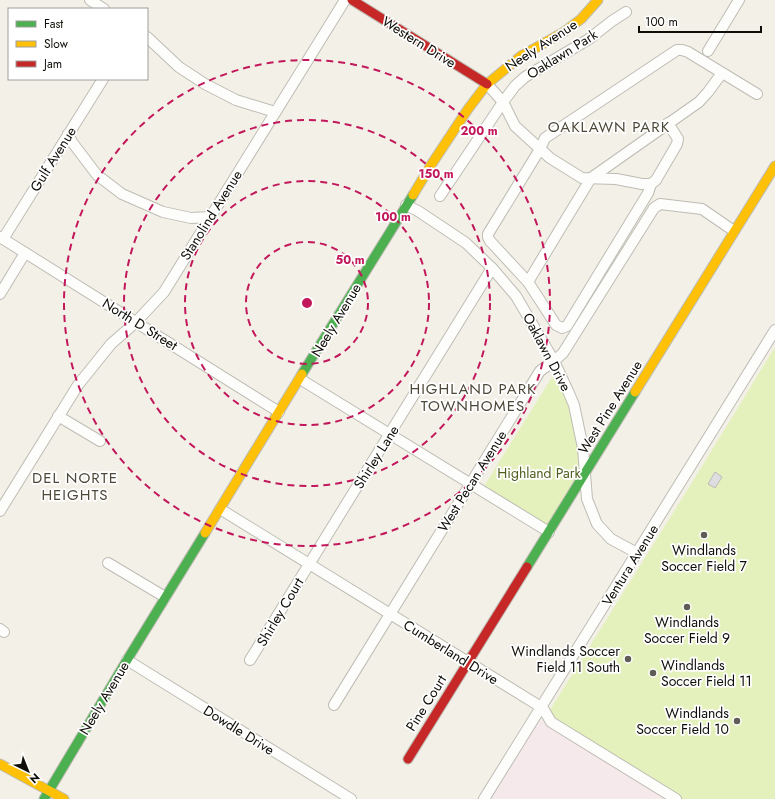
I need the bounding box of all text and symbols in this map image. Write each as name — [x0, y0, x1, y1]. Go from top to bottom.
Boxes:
legend — [8, 8, 148, 80]
scale bar — [639, 8, 761, 34]
street label: Western Drive — [378, 11, 460, 73]
text: 100 m — [645, 13, 678, 31]
street label: Neely Avenue — [501, 14, 581, 76]
text: Fast — [44, 15, 63, 33]
street label: Oaklawn Park — [523, 24, 602, 84]
text: Slow — [44, 35, 69, 53]
text: Jam — [42, 55, 62, 73]
district label: OAKLAWN PARK — [548, 116, 670, 138]
text: 200 m — [460, 122, 498, 140]
street label: Gulf Avenue — [25, 123, 81, 195]
text: 150 m — [418, 165, 454, 183]
street label: Stanolind Avenue — [175, 166, 247, 264]
text: 100 m — [375, 208, 411, 226]
text: 50 m — [335, 251, 365, 269]
street label: Neely Avenue — [306, 280, 366, 360]
street label: North D Street — [99, 293, 182, 355]
centre of rings — [300, 296, 314, 310]
street label: Oaklawn Drive — [518, 309, 576, 395]
street label: West Pine Avenue — [573, 356, 647, 458]
district label: HIGHLAND PARK TOWNHOMES — [409, 378, 537, 417]
street label: Shirley Lane — [349, 421, 403, 493]
street label: West Pecan Avenue — [433, 426, 511, 536]
park label: Highland Park — [497, 463, 582, 483]
district label: DEL NORTE HEIGHTS — [32, 467, 118, 506]
street label: Ventura Avenue — [597, 520, 663, 610]
marker: Windlands Soccer Field 7 — [699, 530, 709, 540]
place label: Windlands Soccer Field 7 — [661, 540, 747, 576]
street label: Shirley Court — [252, 573, 309, 650]
marker: Windlands Soccer Field 9 — [682, 602, 692, 612]
place label: Windlands Soccer Field 9 — [644, 612, 730, 648]
street label: Cumberland Drive — [400, 615, 502, 689]
place label: Windlands Soccer Field 11 South — [511, 641, 620, 677]
marker: Windlands Soccer Field 11 South — [623, 654, 633, 664]
place label: Windlands Soccer Field 11 — [661, 655, 752, 691]
street label: Neely Avenue — [74, 658, 134, 738]
marker: Windlands Soccer Field 11 — [648, 668, 658, 678]
street label: Pine Court — [401, 671, 451, 735]
street label: Dowdle Drive — [200, 700, 278, 760]
place label: Windlands Soccer Field 10 — [636, 703, 729, 739]
marker: Windlands Soccer Field 10 — [732, 716, 742, 726]
north arrow — [8, 751, 48, 791]
text: N — [26, 769, 43, 787]

